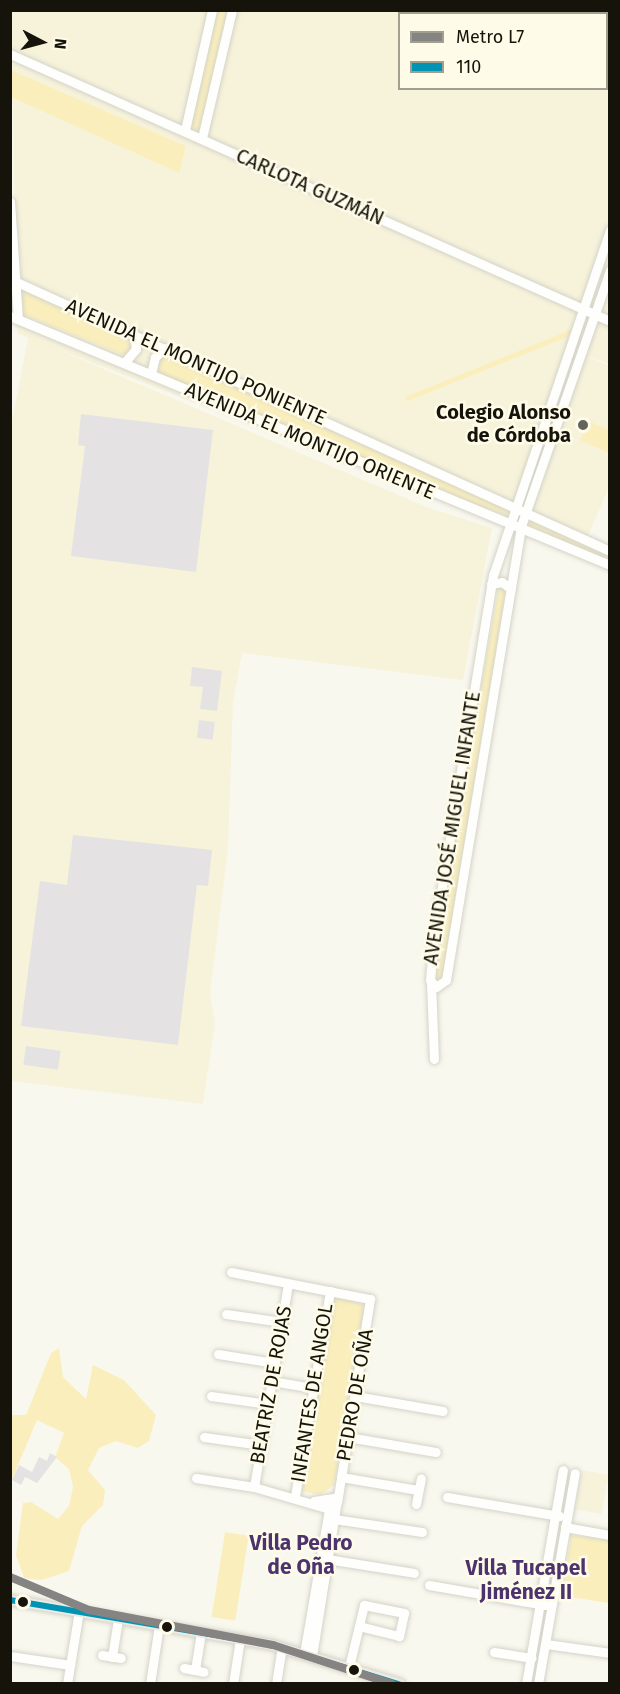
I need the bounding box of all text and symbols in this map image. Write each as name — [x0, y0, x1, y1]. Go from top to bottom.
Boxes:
north arrow — [12, 12, 72, 72]
legend — [398, 12, 608, 90]
text: Metro L7 — [456, 26, 524, 48]
text: N — [50, 38, 70, 50]
text: 110 — [456, 56, 481, 78]
street label: CARLOTA GUZMÁN — [232, 144, 388, 230]
street label: AVENIDA EL MONTIJO PONIENTE — [62, 294, 330, 430]
street label: AVENIDA EL MONTIJO ORIENTE — [181, 377, 439, 505]
place label: Colegio Alonso de Córdoba — [436, 401, 571, 448]
marker: Colegio Alonso de Córdoba — [576, 418, 590, 432]
street label: AVENIDA JOSÉ MIGUEL INFANTE — [419, 689, 485, 967]
street label: INFANTES DE ANGOL — [286, 1302, 338, 1484]
street label: BEATRIZ DE ROJAS — [245, 1304, 297, 1466]
street label: PEDRO DE OÑA — [332, 1327, 378, 1463]
district label: Villa Pedro de Oña — [250, 1530, 352, 1580]
district label: Villa Tucapel Jiménez II — [466, 1555, 586, 1605]
unlabelled marker — [17, 1596, 29, 1608]
unlabelled marker — [161, 1621, 173, 1633]
unlabelled marker — [348, 1664, 360, 1676]

